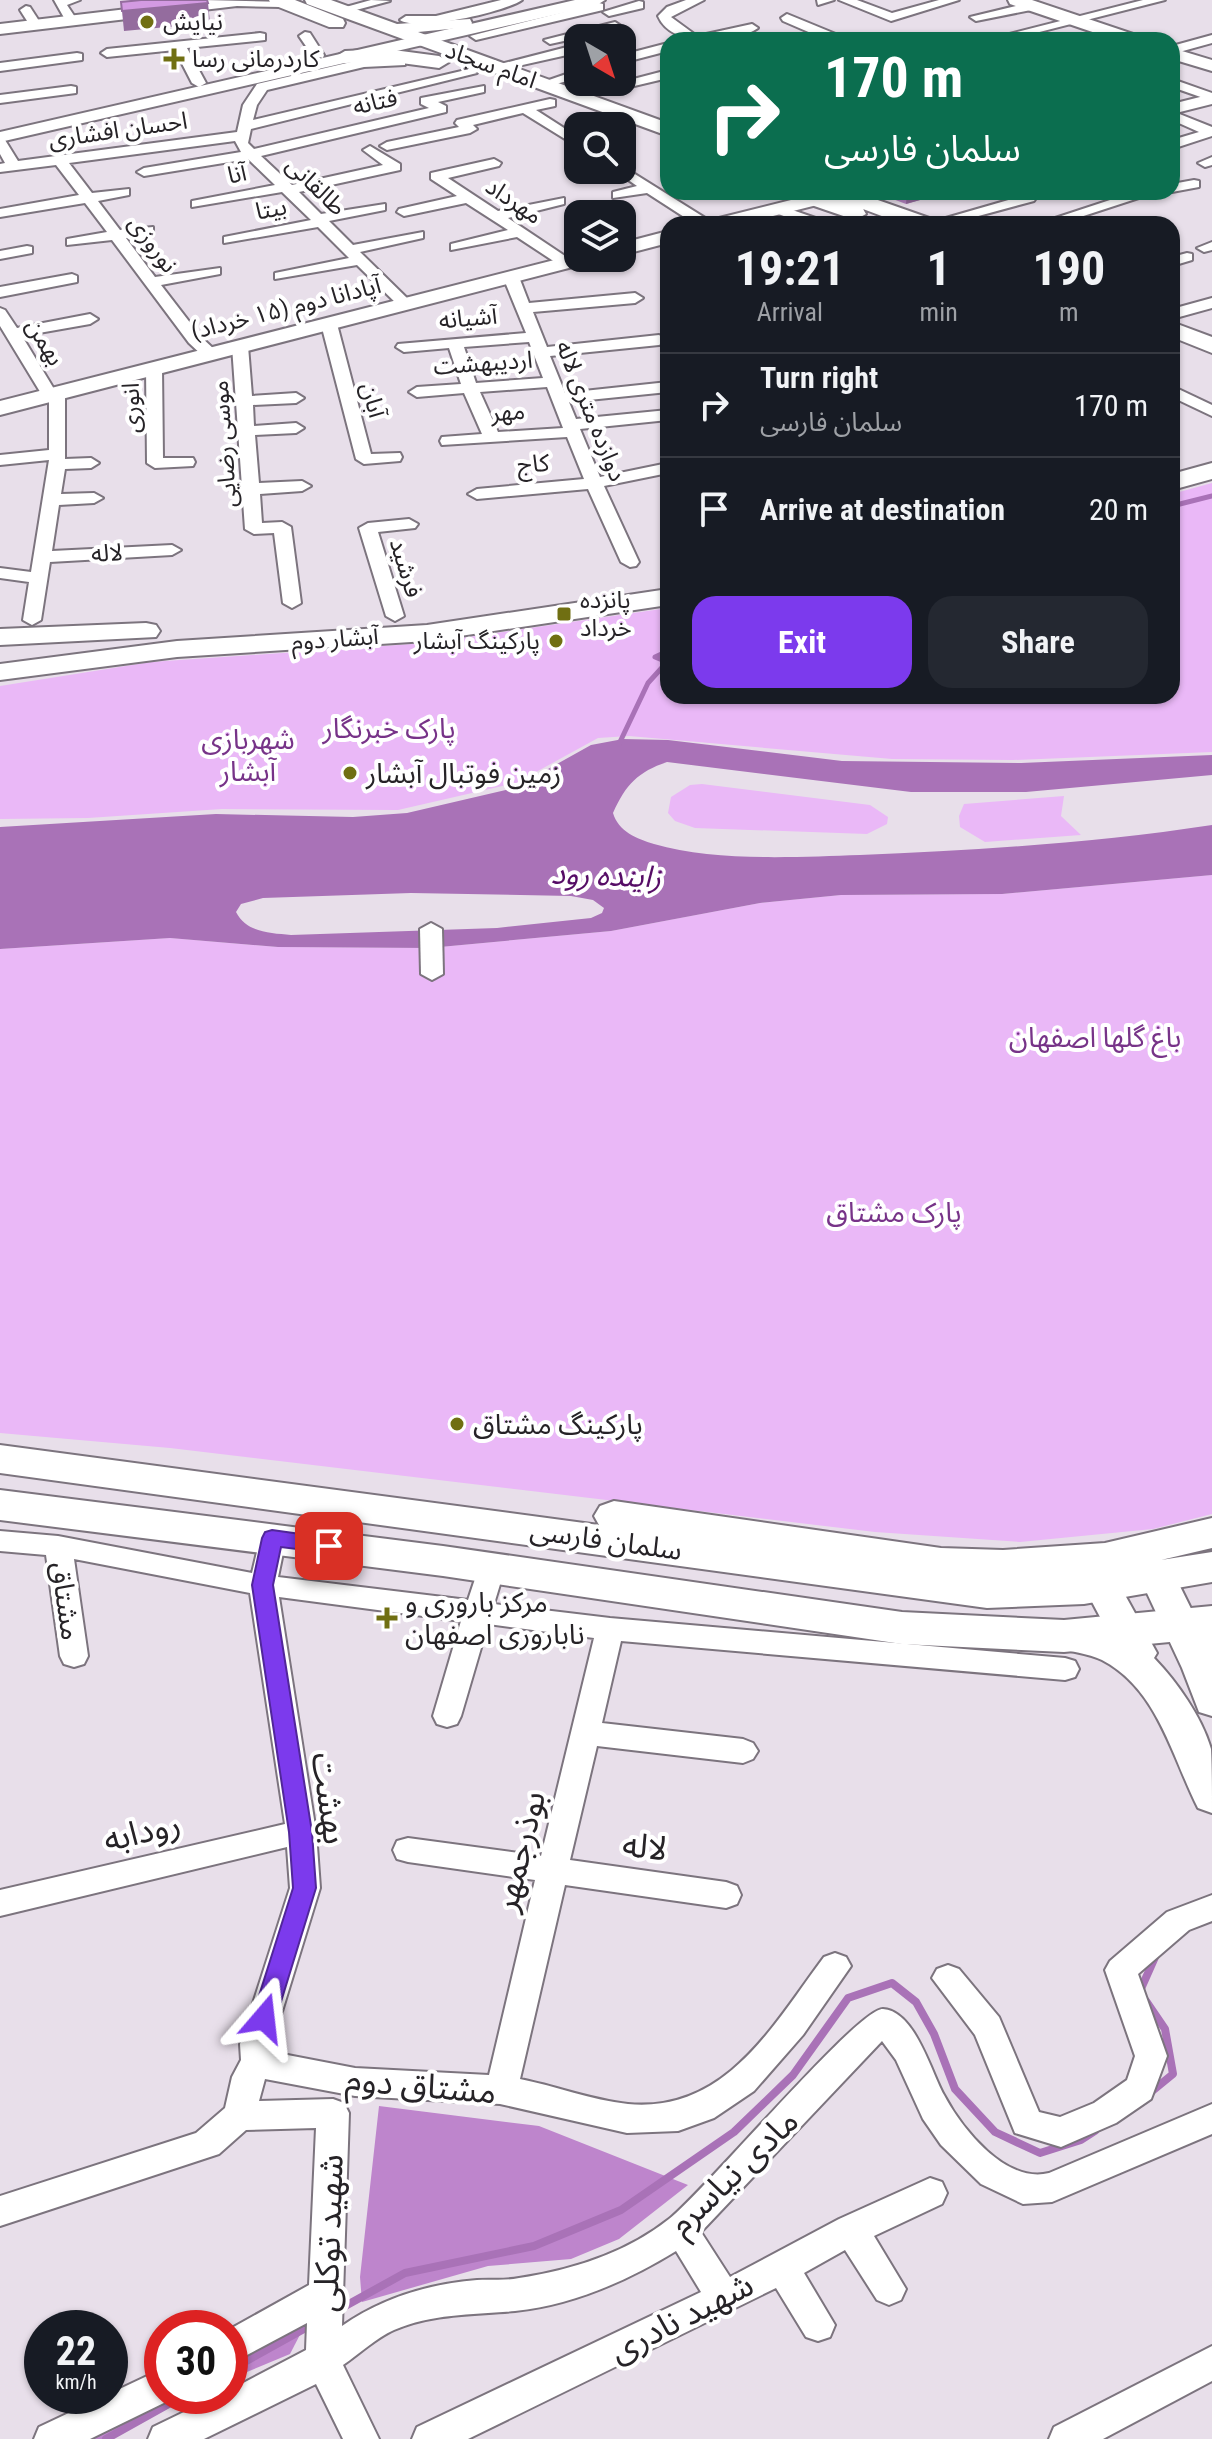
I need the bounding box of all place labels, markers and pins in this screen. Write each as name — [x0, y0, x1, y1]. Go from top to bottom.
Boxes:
place label: نیایش — [163, 8, 223, 36]
marker: نیایش — [138, 13, 156, 31]
place label: کاردرمانی رسا — [192, 45, 320, 73]
marker: کاردرمانی رسا — [163, 48, 185, 70]
place label: پانزده خرداد — [580, 586, 632, 642]
marker: پانزده خرداد — [555, 605, 573, 623]
place label: پارکینگ آبشار — [413, 627, 540, 656]
marker: پارکینگ آبشار — [547, 632, 565, 650]
place label: زمین فوتبال آبشار — [365, 757, 561, 790]
marker: زمین فوتبال آبشار — [341, 764, 359, 782]
place label: پارکینگ مشتاق — [473, 1408, 643, 1442]
marker: پارکینگ مشتاق — [448, 1415, 466, 1433]
pin — [295, 1512, 363, 1580]
place label: مرکز باروری و ناباروری اصفهان — [405, 1586, 584, 1651]
marker: مرکز باروری و ناباروری اصفهان — [376, 1607, 398, 1629]

